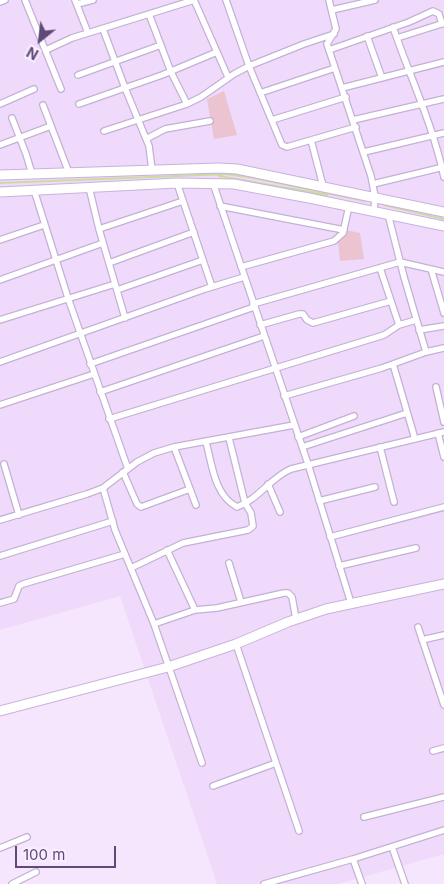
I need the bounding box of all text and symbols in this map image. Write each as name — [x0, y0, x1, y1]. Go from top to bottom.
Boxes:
north arrow — [15, 15, 65, 65]
text: N — [24, 44, 41, 64]
scale bar — [18, 836, 119, 868]
text: 100 m — [23, 845, 65, 864]

